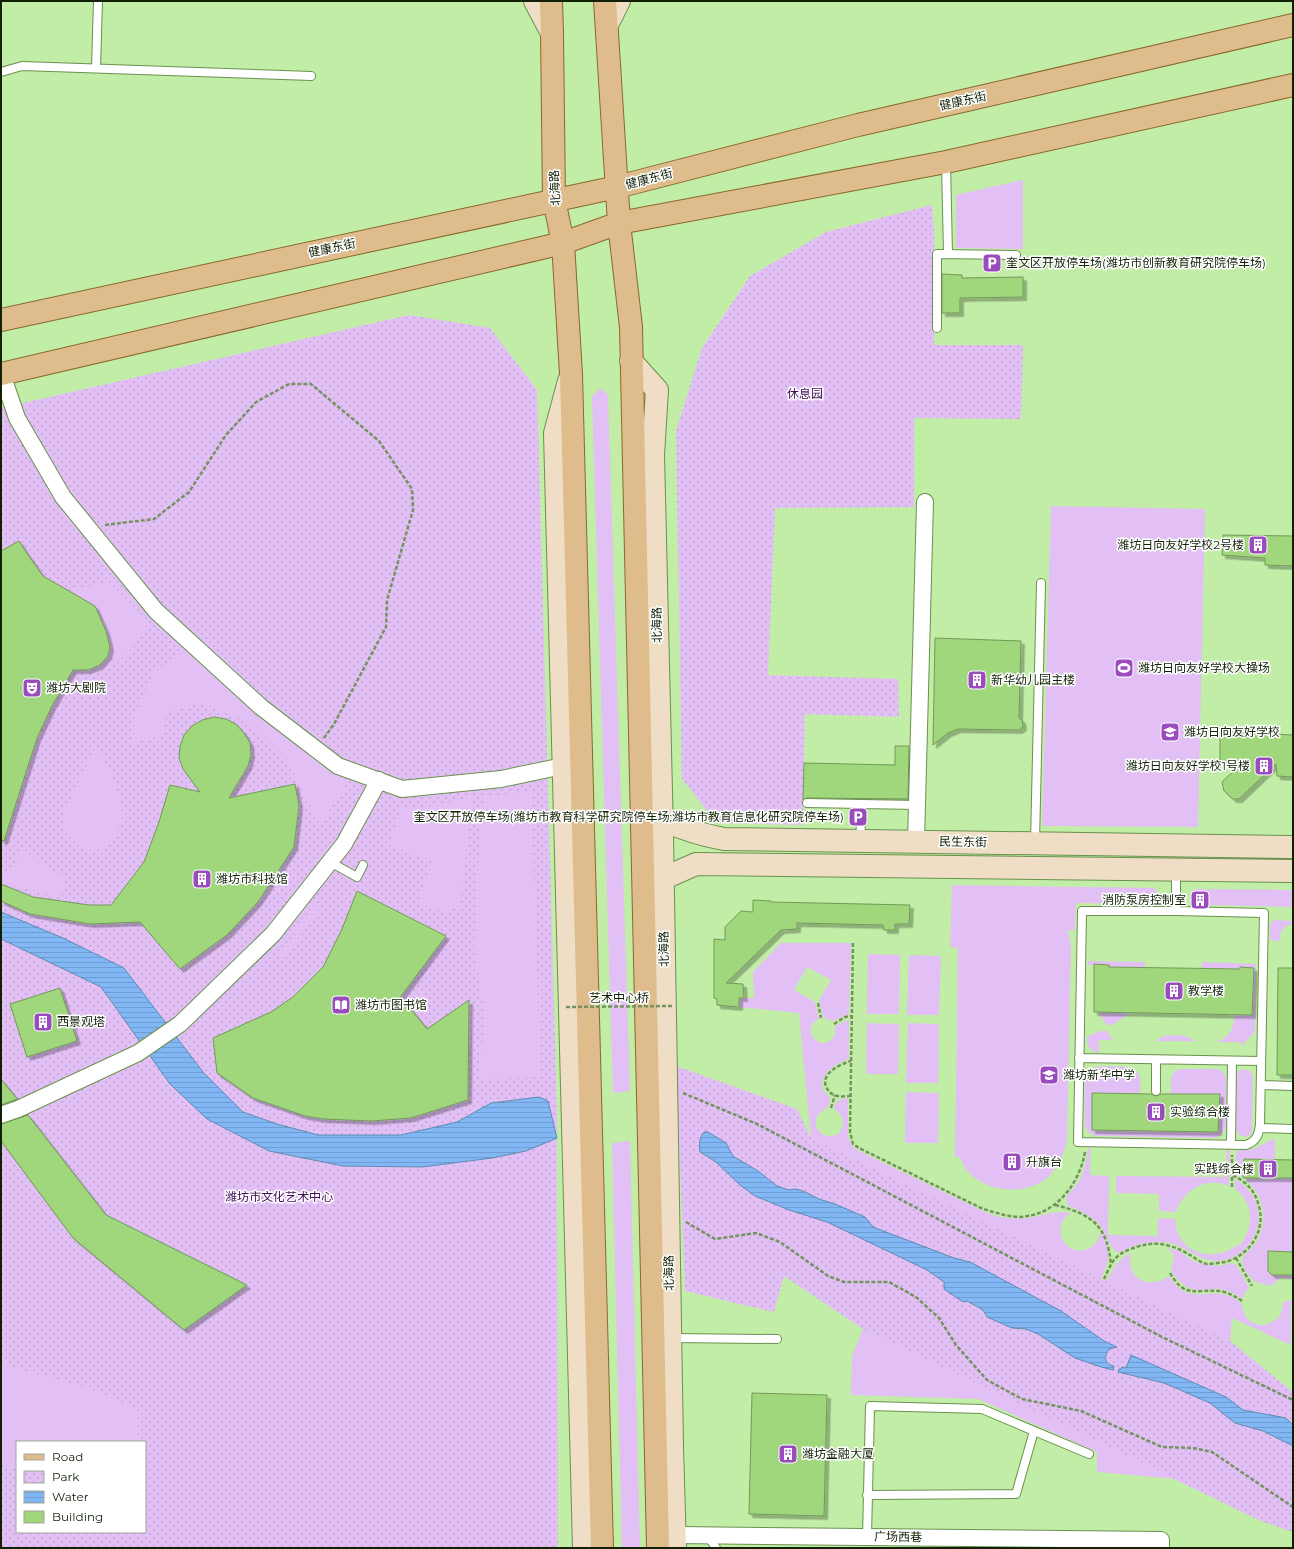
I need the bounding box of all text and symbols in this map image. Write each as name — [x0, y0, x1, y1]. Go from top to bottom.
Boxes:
street label: 健康东街 — [938, 88, 988, 113]
street label: 健康东街 — [624, 165, 674, 192]
street label: 北海路 — [546, 170, 563, 206]
street label: 健康东街 — [307, 235, 357, 260]
parking icon: 奎文区开放停车场(潍坊市创新教育研究院停车场) — [981, 252, 1003, 274]
place label: 奎文区开放停车场(潍坊市创新教育研究院停车场) — [1006, 255, 1266, 270]
park label: 休息园 — [787, 386, 823, 401]
building icon: 潍坊日向友好学校2号楼 — [1247, 534, 1269, 556]
place label: 潍坊日向友好学校2号楼 — [1117, 537, 1244, 552]
street label: 北海路 — [649, 607, 664, 643]
sports icon: 潍坊日向友好学校大操场 — [1113, 657, 1135, 679]
place label: 潍坊日向友好学校大操场 — [1138, 660, 1270, 675]
building icon: 新华幼儿园主楼 — [966, 669, 988, 691]
place label: 新华幼儿园主楼 — [991, 672, 1075, 687]
theatre icon: 潍坊大剧院 — [21, 677, 43, 699]
place label: 潍坊大剧院 — [46, 680, 106, 695]
school or university icon: 潍坊日向友好学校 — [1159, 721, 1181, 743]
place label: 潍坊日向友好学校 — [1184, 724, 1280, 739]
building icon: 潍坊日向友好学校1号楼 — [1253, 755, 1275, 777]
place label: 潍坊日向友好学校1号楼 — [1126, 758, 1250, 773]
parking icon: 奎文区开放停车场(潍坊市教育科学研究院停车场;潍坊市教育信息化研究院停车场) — [847, 806, 869, 828]
place label: 奎文区开放停车场(潍坊市教育科学研究院停车场;潍坊市教育信息化研究院停车场) — [414, 809, 844, 824]
street label: 民生东街 — [939, 834, 987, 849]
building icon: 潍坊市科技馆 — [191, 868, 213, 890]
place label: 潍坊市科技馆 — [216, 871, 288, 886]
building icon: 消防泵房控制室 — [1189, 889, 1211, 911]
place label: 消防泵房控制室 — [1102, 892, 1186, 907]
street label: 北海路 — [656, 931, 671, 967]
building icon: 教学楼 — [1163, 980, 1185, 1002]
place label: 教学楼 — [1188, 983, 1224, 998]
street label: 艺术中心桥 — [589, 990, 649, 1005]
library icon: 潍坊市图书馆 — [330, 994, 352, 1016]
place label: 潍坊市图书馆 — [355, 997, 427, 1012]
building icon: 西景观塔 — [32, 1011, 54, 1033]
place label: 西景观塔 — [57, 1014, 105, 1029]
school or university icon: 潍坊新华中学 — [1038, 1064, 1060, 1086]
place label: 潍坊新华中学 — [1063, 1067, 1135, 1082]
building icon: 实验综合楼 — [1145, 1101, 1167, 1123]
place label: 实验综合楼 — [1170, 1104, 1230, 1119]
building icon: 升旗台 — [1001, 1151, 1023, 1173]
place label: 升旗台 — [1026, 1154, 1062, 1169]
building icon: 实践综合楼 — [1257, 1158, 1279, 1180]
place label: 实践综合楼 — [1194, 1161, 1254, 1176]
park label: 潍坊市文化艺术中心 — [225, 1189, 333, 1204]
street label: 北海路 — [661, 1255, 676, 1291]
legend — [16, 1441, 146, 1533]
building icon: 潍坊金融大厦 — [777, 1443, 799, 1465]
place label: 潍坊金融大厦 — [802, 1446, 874, 1461]
text: Road — [52, 1449, 83, 1464]
text: Park — [52, 1469, 80, 1484]
text: Water — [52, 1489, 89, 1504]
text: Building — [52, 1509, 103, 1524]
street label: 广场西巷 — [874, 1529, 922, 1544]

